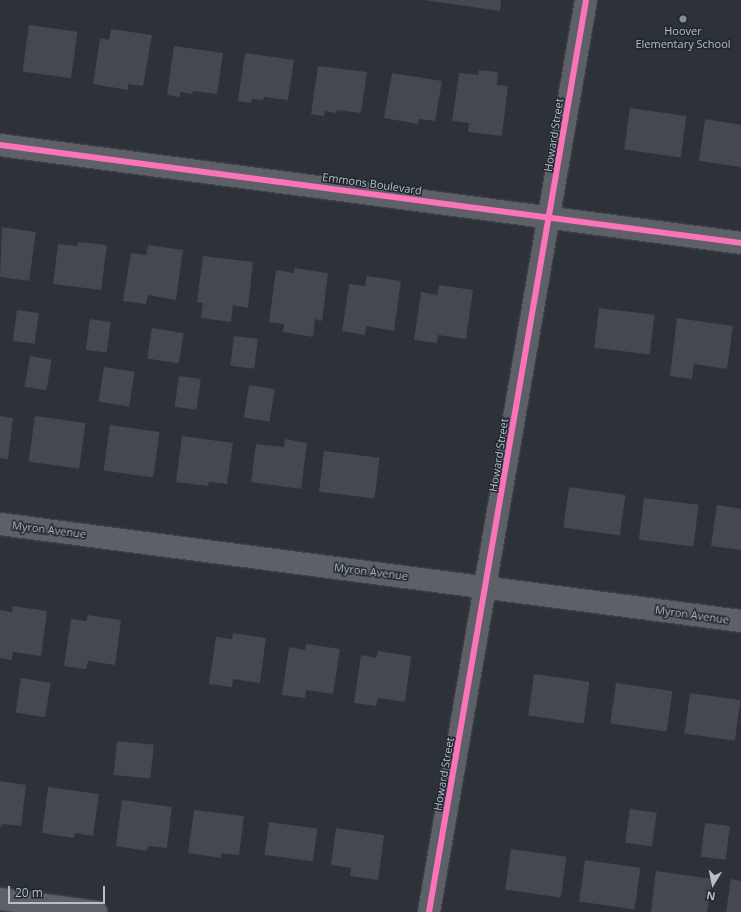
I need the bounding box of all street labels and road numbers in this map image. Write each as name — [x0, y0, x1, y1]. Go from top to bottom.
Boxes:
street label: Howard Street — [542, 97, 566, 173]
street label: Emmons Boulevard — [321, 170, 423, 198]
street label: Howard Street — [487, 417, 511, 493]
street label: Myron Avenue — [11, 519, 87, 541]
street label: Myron Avenue — [333, 561, 409, 583]
street label: Myron Avenue — [654, 603, 730, 627]
street label: Howard Street — [431, 736, 457, 812]

